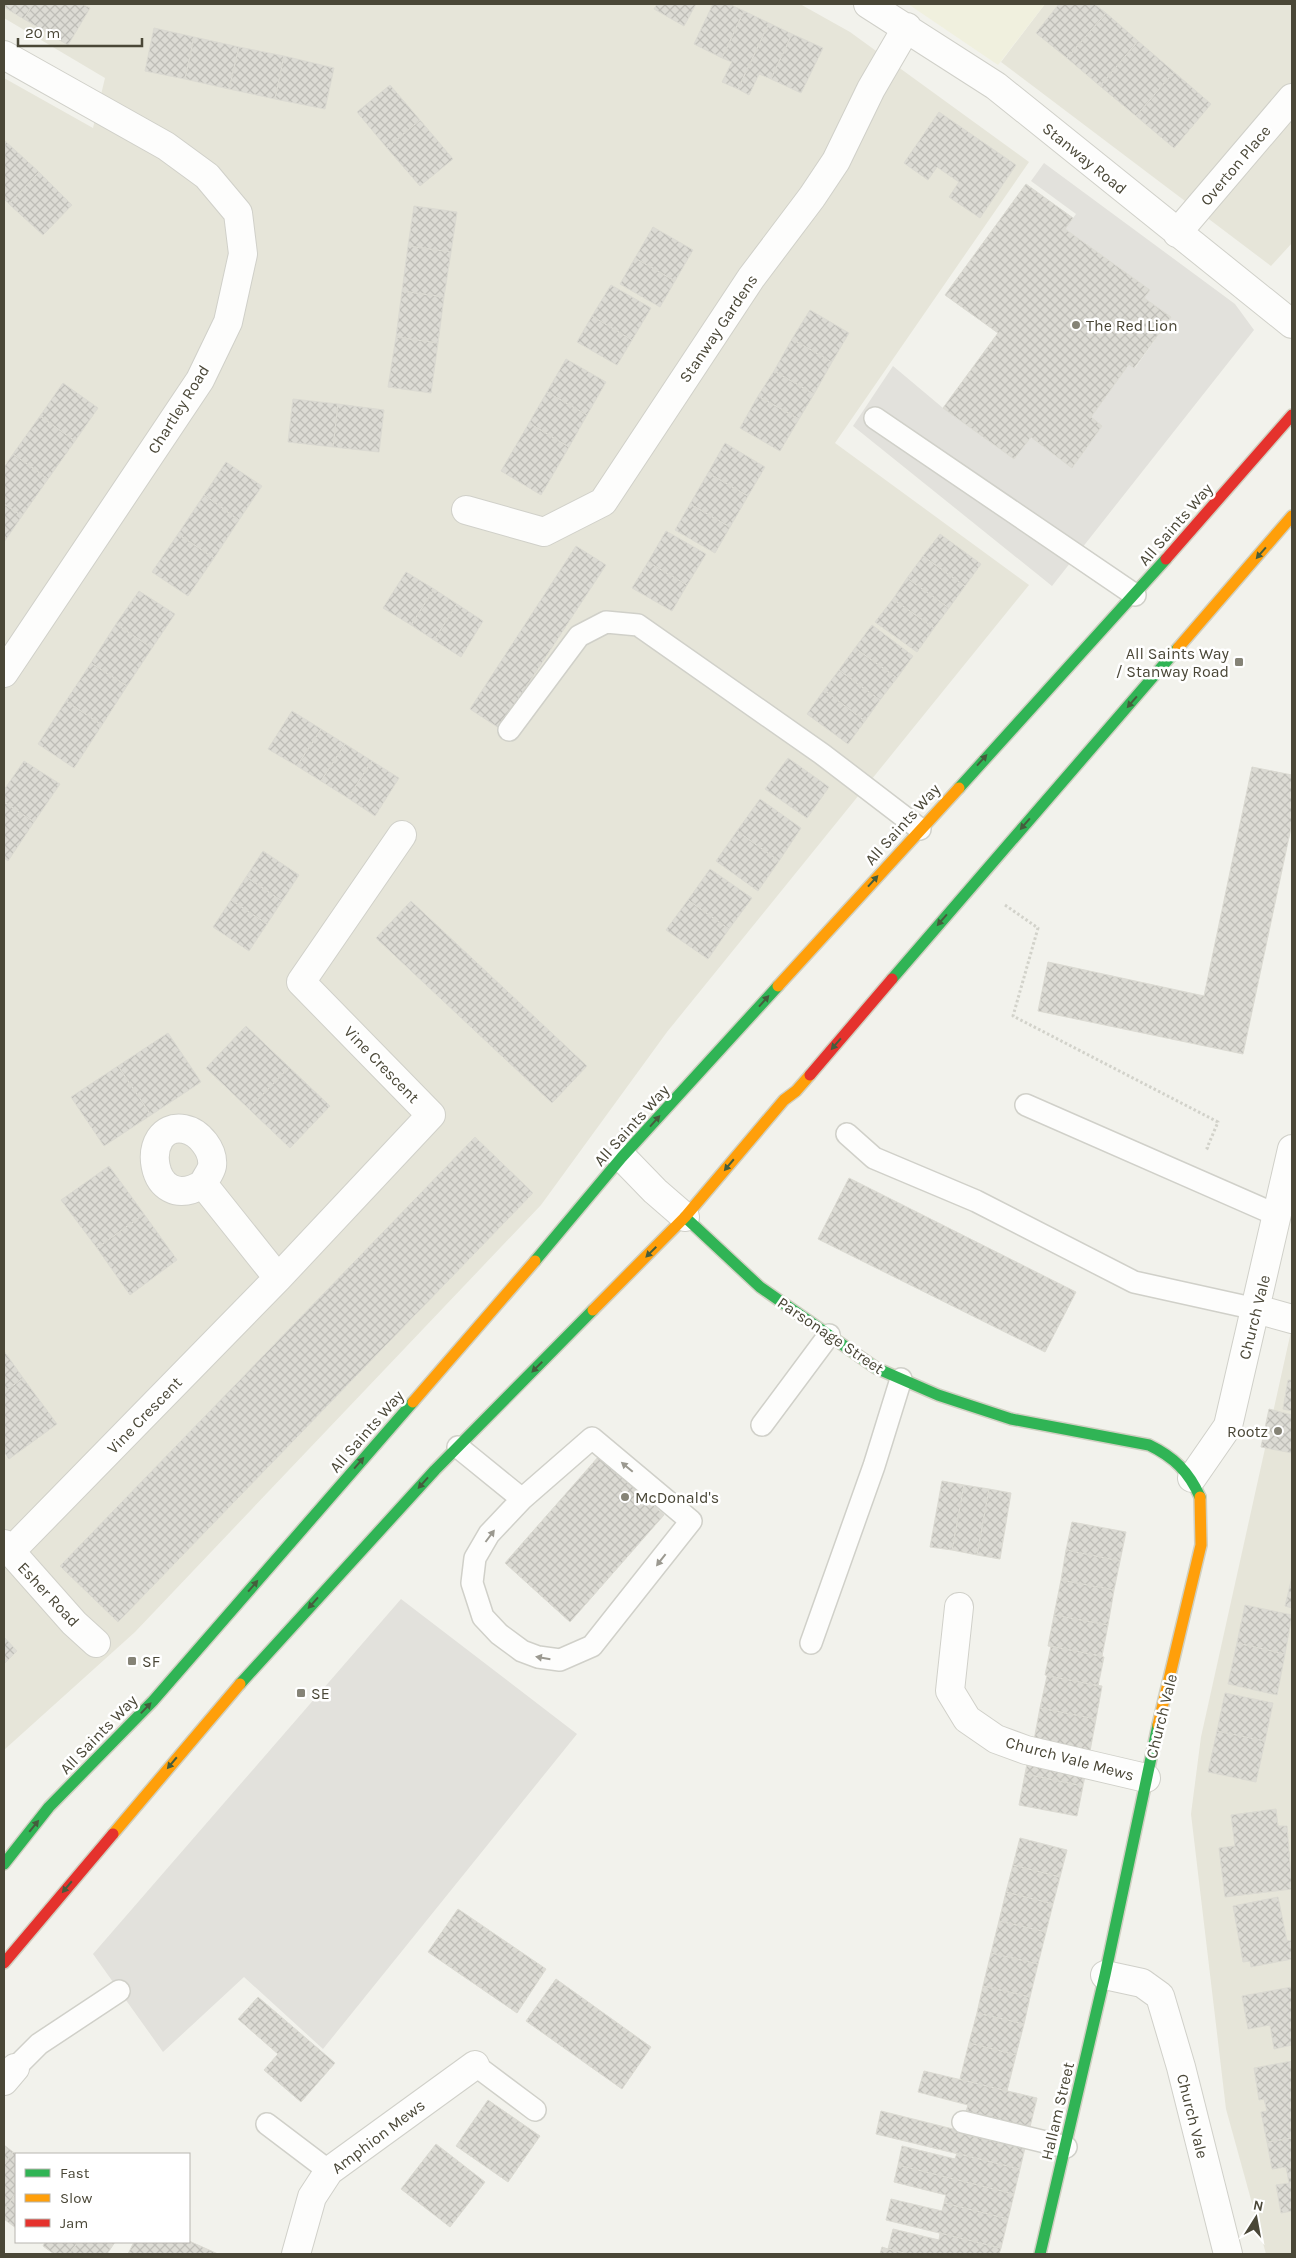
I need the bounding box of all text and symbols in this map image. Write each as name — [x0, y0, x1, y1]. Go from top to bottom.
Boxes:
scale bar — [18, 15, 141, 47]
text: 20 m — [25, 24, 60, 42]
street label: Stanway Road — [1039, 119, 1131, 198]
street label: Overton Place — [1196, 121, 1275, 209]
street label: Stanway Gardens — [675, 271, 762, 386]
place label: The Red Lion — [1086, 316, 1178, 335]
marker: The Red Lion — [1070, 319, 1082, 331]
street label: Chartley Road — [144, 361, 213, 457]
street label: All Saints Way — [1134, 479, 1217, 569]
one-way arrow — [1255, 546, 1266, 559]
place label: All Saints Way / Stanway Road — [1116, 644, 1230, 681]
marker: All Saints Way / Stanway Road — [1233, 656, 1245, 668]
one-way arrow — [1126, 696, 1137, 709]
one-way arrow — [976, 755, 988, 767]
street label: All Saints Way — [861, 779, 944, 869]
one-way arrow — [1019, 818, 1030, 831]
one-way arrow — [867, 875, 879, 887]
one-way arrow — [936, 913, 947, 926]
one-way arrow — [758, 995, 770, 1007]
street label: Vine Crescent — [340, 1022, 423, 1107]
one-way arrow — [830, 1037, 842, 1049]
street label: All Saints Way — [590, 1080, 673, 1170]
one-way arrow — [649, 1116, 661, 1128]
one-way arrow — [724, 1159, 735, 1171]
one-way arrow — [645, 1246, 657, 1258]
street label: Church Vale — [1235, 1273, 1274, 1361]
street label: Parsonage Street — [774, 1293, 887, 1378]
one-way arrow — [531, 1361, 543, 1373]
street label: Vine Crescent — [103, 1373, 186, 1458]
street label: All Saints Way — [325, 1386, 408, 1476]
place label: Rootz — [1227, 1422, 1268, 1441]
marker: Rootz — [1272, 1425, 1284, 1437]
one-way arrow — [354, 1457, 365, 1470]
one-way arrow — [621, 1461, 633, 1473]
one-way arrow — [417, 1477, 429, 1489]
place label: McDonald's — [635, 1488, 719, 1507]
marker: McDonald's — [619, 1491, 631, 1503]
one-way arrow — [484, 1530, 495, 1543]
one-way arrow — [655, 1553, 666, 1566]
street label: Esher Road — [14, 1558, 83, 1631]
one-way arrow — [247, 1579, 258, 1592]
one-way arrow — [307, 1597, 319, 1609]
place label: SF — [142, 1652, 160, 1671]
one-way arrow — [535, 1653, 551, 1661]
marker: SF — [126, 1655, 138, 1667]
street label: Church Vale — [1142, 1672, 1181, 1760]
place label: SE — [311, 1684, 330, 1703]
marker: SE — [295, 1687, 307, 1699]
street label: All Saints Way — [56, 1690, 141, 1778]
one-way arrow — [140, 1703, 152, 1715]
street label: Church Vale Mews — [1004, 1732, 1136, 1785]
one-way arrow — [166, 1756, 178, 1768]
one-way arrow — [29, 1820, 40, 1833]
one-way arrow — [62, 1880, 73, 1893]
street label: Hallam Street — [1037, 2060, 1078, 2162]
street label: Church Vale — [1173, 2072, 1212, 2160]
street label: Amphion Mews — [328, 2095, 429, 2178]
legend — [15, 2153, 190, 2243]
text: Fast — [60, 2164, 90, 2182]
text: Slow — [60, 2189, 92, 2207]
north arrow — [1231, 2193, 1281, 2243]
text: N — [1252, 2196, 1265, 2215]
text: Jam — [60, 2214, 88, 2232]

